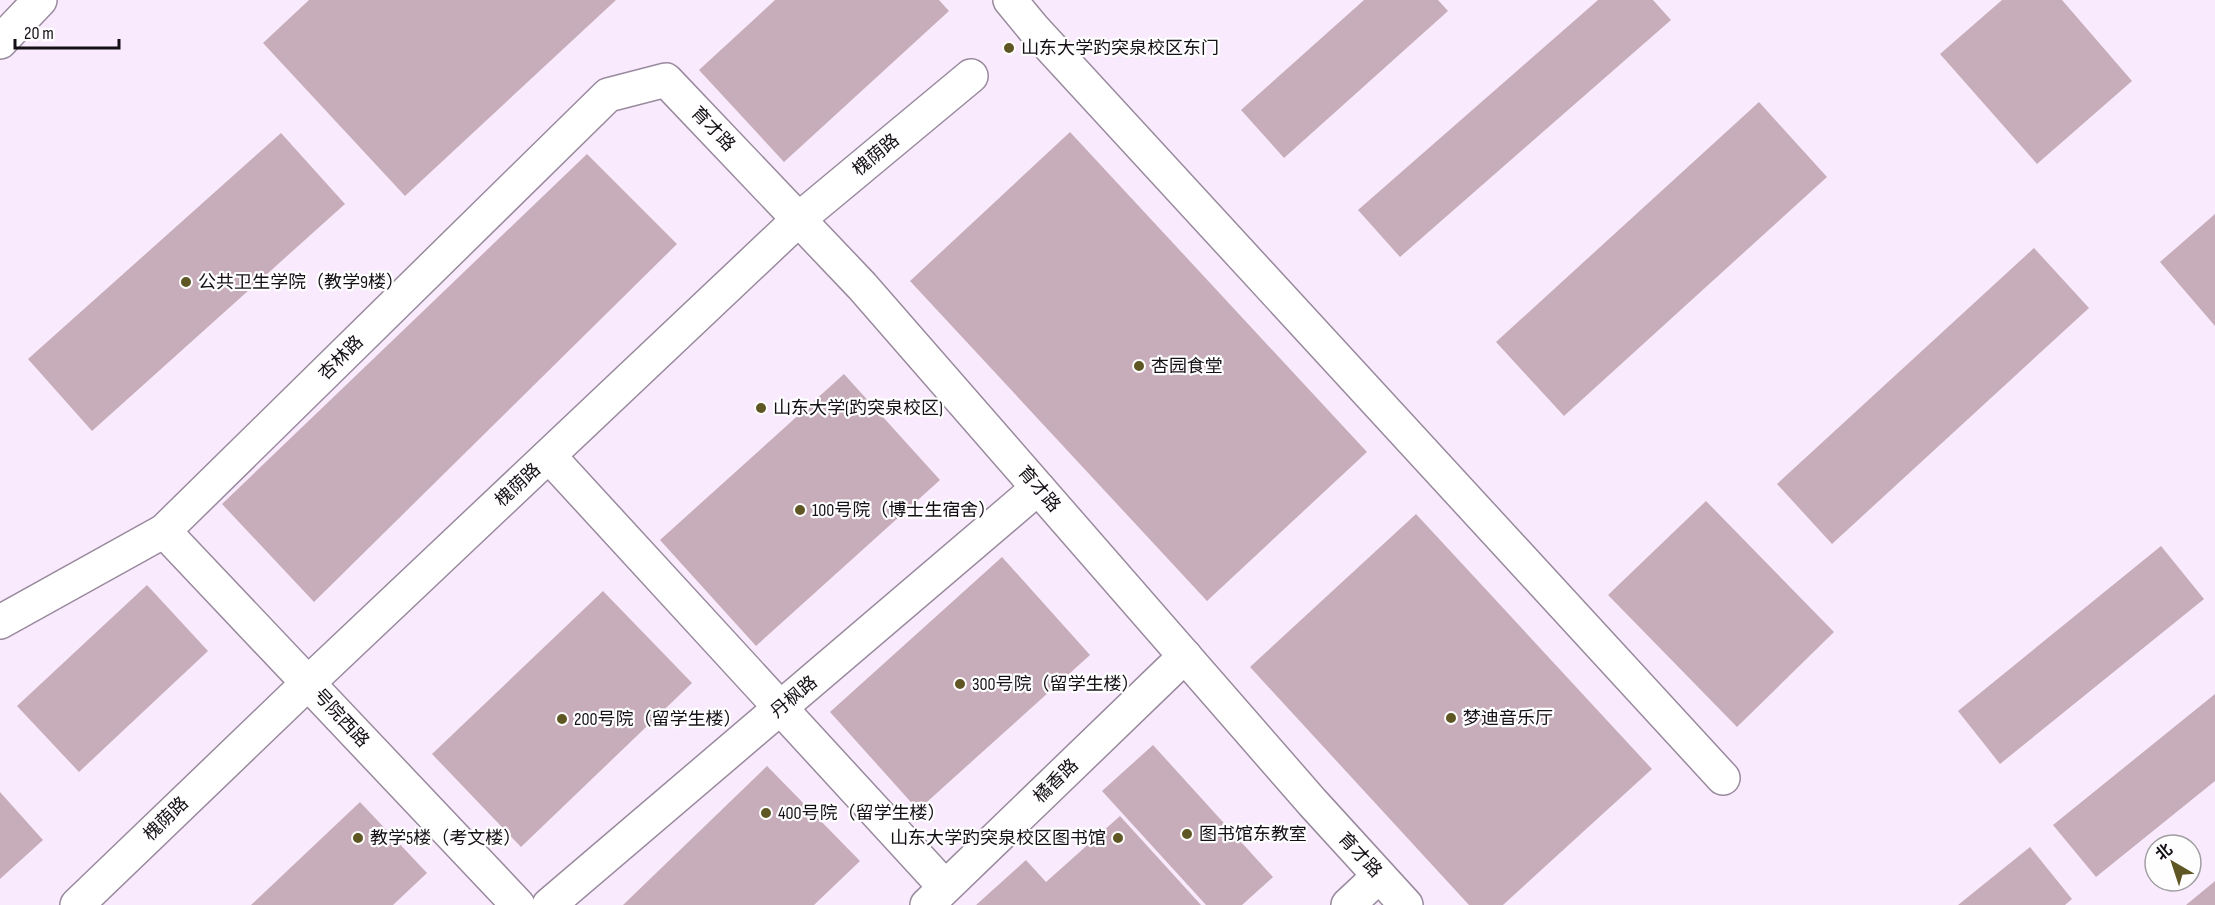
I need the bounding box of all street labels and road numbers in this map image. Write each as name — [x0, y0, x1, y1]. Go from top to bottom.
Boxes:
street label: 育才路 — [687, 102, 739, 156]
street label: 槐荫路 — [849, 130, 903, 180]
street label: 杏林路 — [314, 331, 368, 385]
street label: 槐荫路 — [491, 459, 545, 511]
street label: 育才路 — [1013, 462, 1065, 516]
street label: 丹枫路 — [767, 672, 821, 722]
street label: 号院西路 — [309, 685, 373, 751]
street label: 橘香路 — [1029, 755, 1083, 807]
street label: 槐荫路 — [139, 793, 193, 845]
street label: 育才路 — [1334, 828, 1386, 882]

